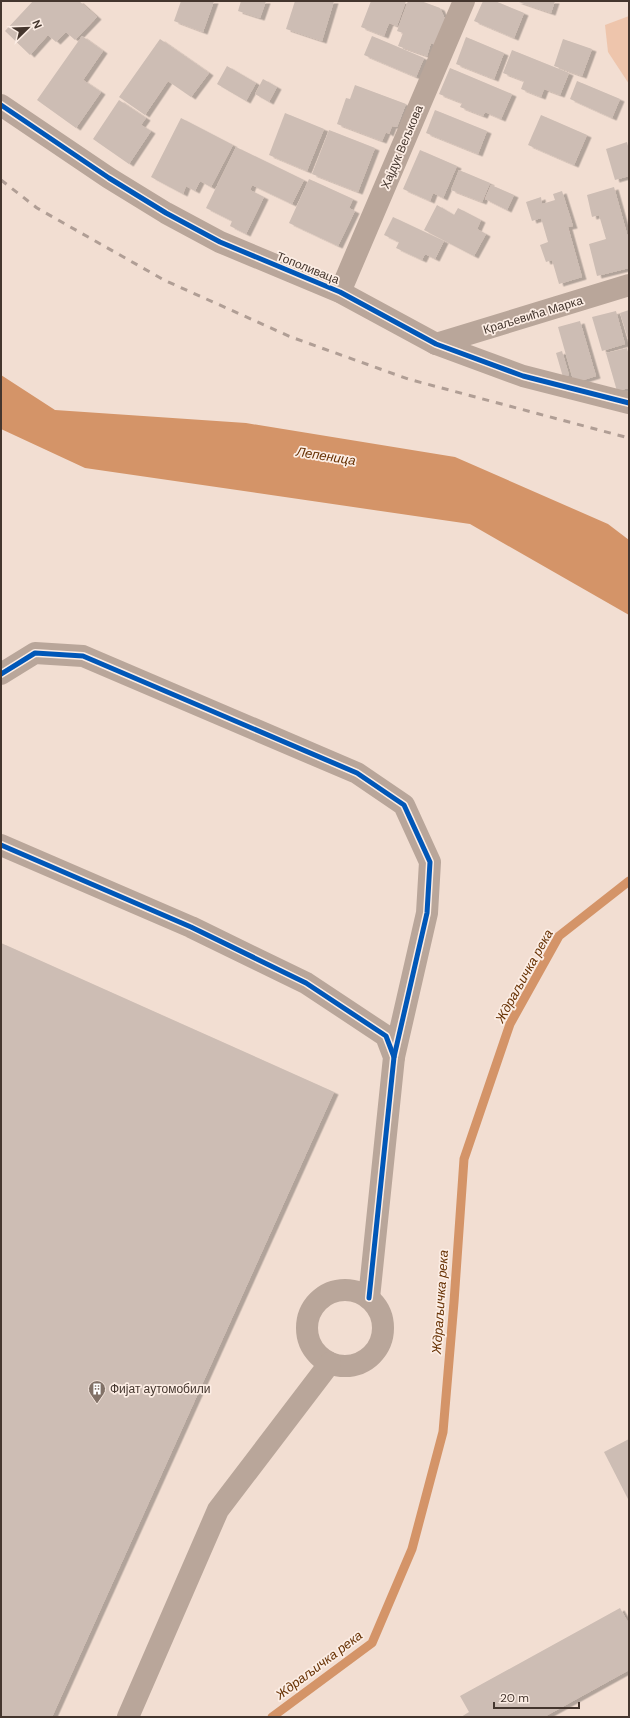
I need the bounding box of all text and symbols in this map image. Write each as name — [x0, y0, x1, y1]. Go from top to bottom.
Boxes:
north arrow — [8, 8, 48, 48]
text: N — [29, 18, 45, 31]
street label: Хајдук Вељкова — [377, 102, 427, 191]
street label: Тополиваца — [274, 248, 342, 288]
street label: Краљевића Марка — [481, 292, 585, 338]
water label: Лепеница — [294, 443, 357, 469]
water label: Ждраљичка река — [491, 926, 557, 1027]
water label: Ждраљичка река — [428, 1249, 452, 1356]
building icon: Фијат аутомобили — [87, 1379, 107, 1404]
place label: Фијат аутомобили — [110, 1381, 210, 1397]
water label: Ждраљичка река — [271, 1627, 366, 1704]
scale bar — [494, 1684, 579, 1710]
text: 20 m — [500, 1690, 529, 1706]

